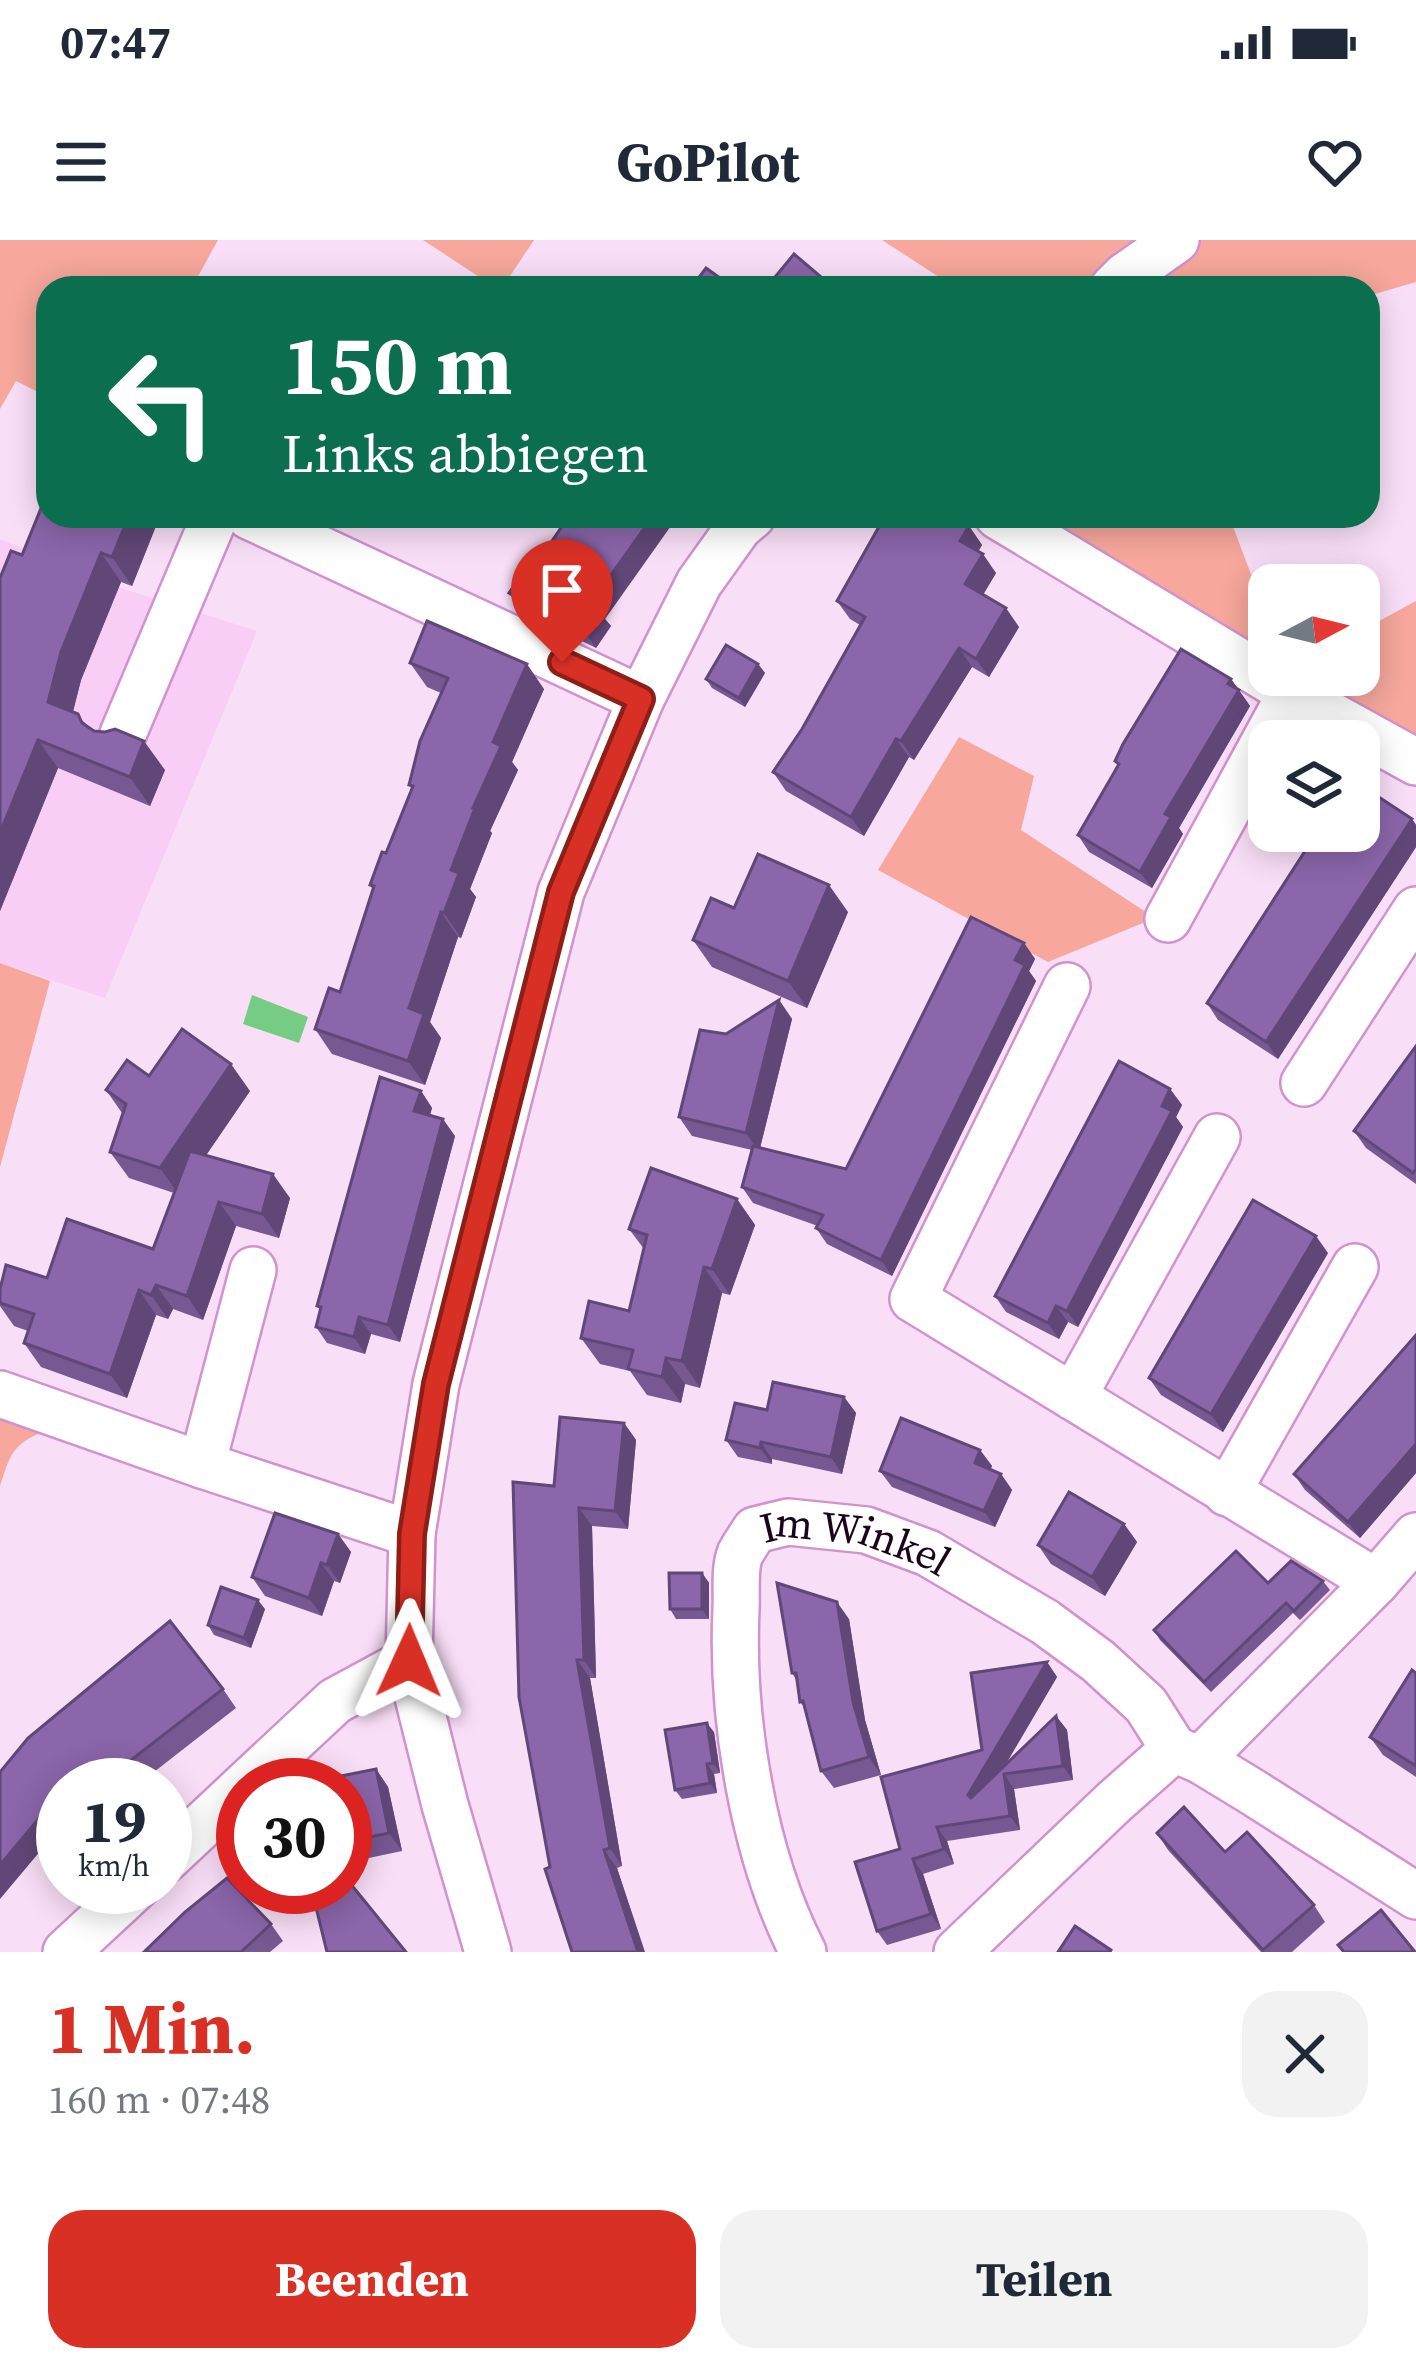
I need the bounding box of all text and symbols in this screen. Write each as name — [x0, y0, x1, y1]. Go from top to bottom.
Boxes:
text: 07:47 — [60, 11, 171, 73]
text: GoPilot — [616, 125, 800, 199]
icon: menu — [48, 129, 114, 195]
icon: heart — [1302, 129, 1368, 195]
text: 150 m — [282, 307, 513, 422]
icon: left — [84, 324, 240, 480]
text: Links abbiegen — [282, 416, 649, 490]
pin — [511, 539, 613, 662]
icon: arrive — [529, 557, 595, 623]
north arrow — [1248, 564, 1380, 696]
map controls — [1248, 564, 1380, 852]
button: layers — [1248, 720, 1380, 852]
street label: Im Winkel — [754, 1492, 962, 1589]
position arrow — [346, 1598, 472, 1724]
speed limit sign: 30 — [216, 1758, 372, 1914]
text: 19 — [81, 1780, 147, 1862]
text: km/h — [78, 1845, 150, 1886]
text: 1 Min. — [48, 1978, 256, 2077]
button: close — [1242, 1991, 1368, 2117]
text: 160 m · 07:48 — [48, 2073, 270, 2126]
button: Beenden — [48, 2210, 696, 2348]
button: Teilen — [720, 2210, 1368, 2348]

